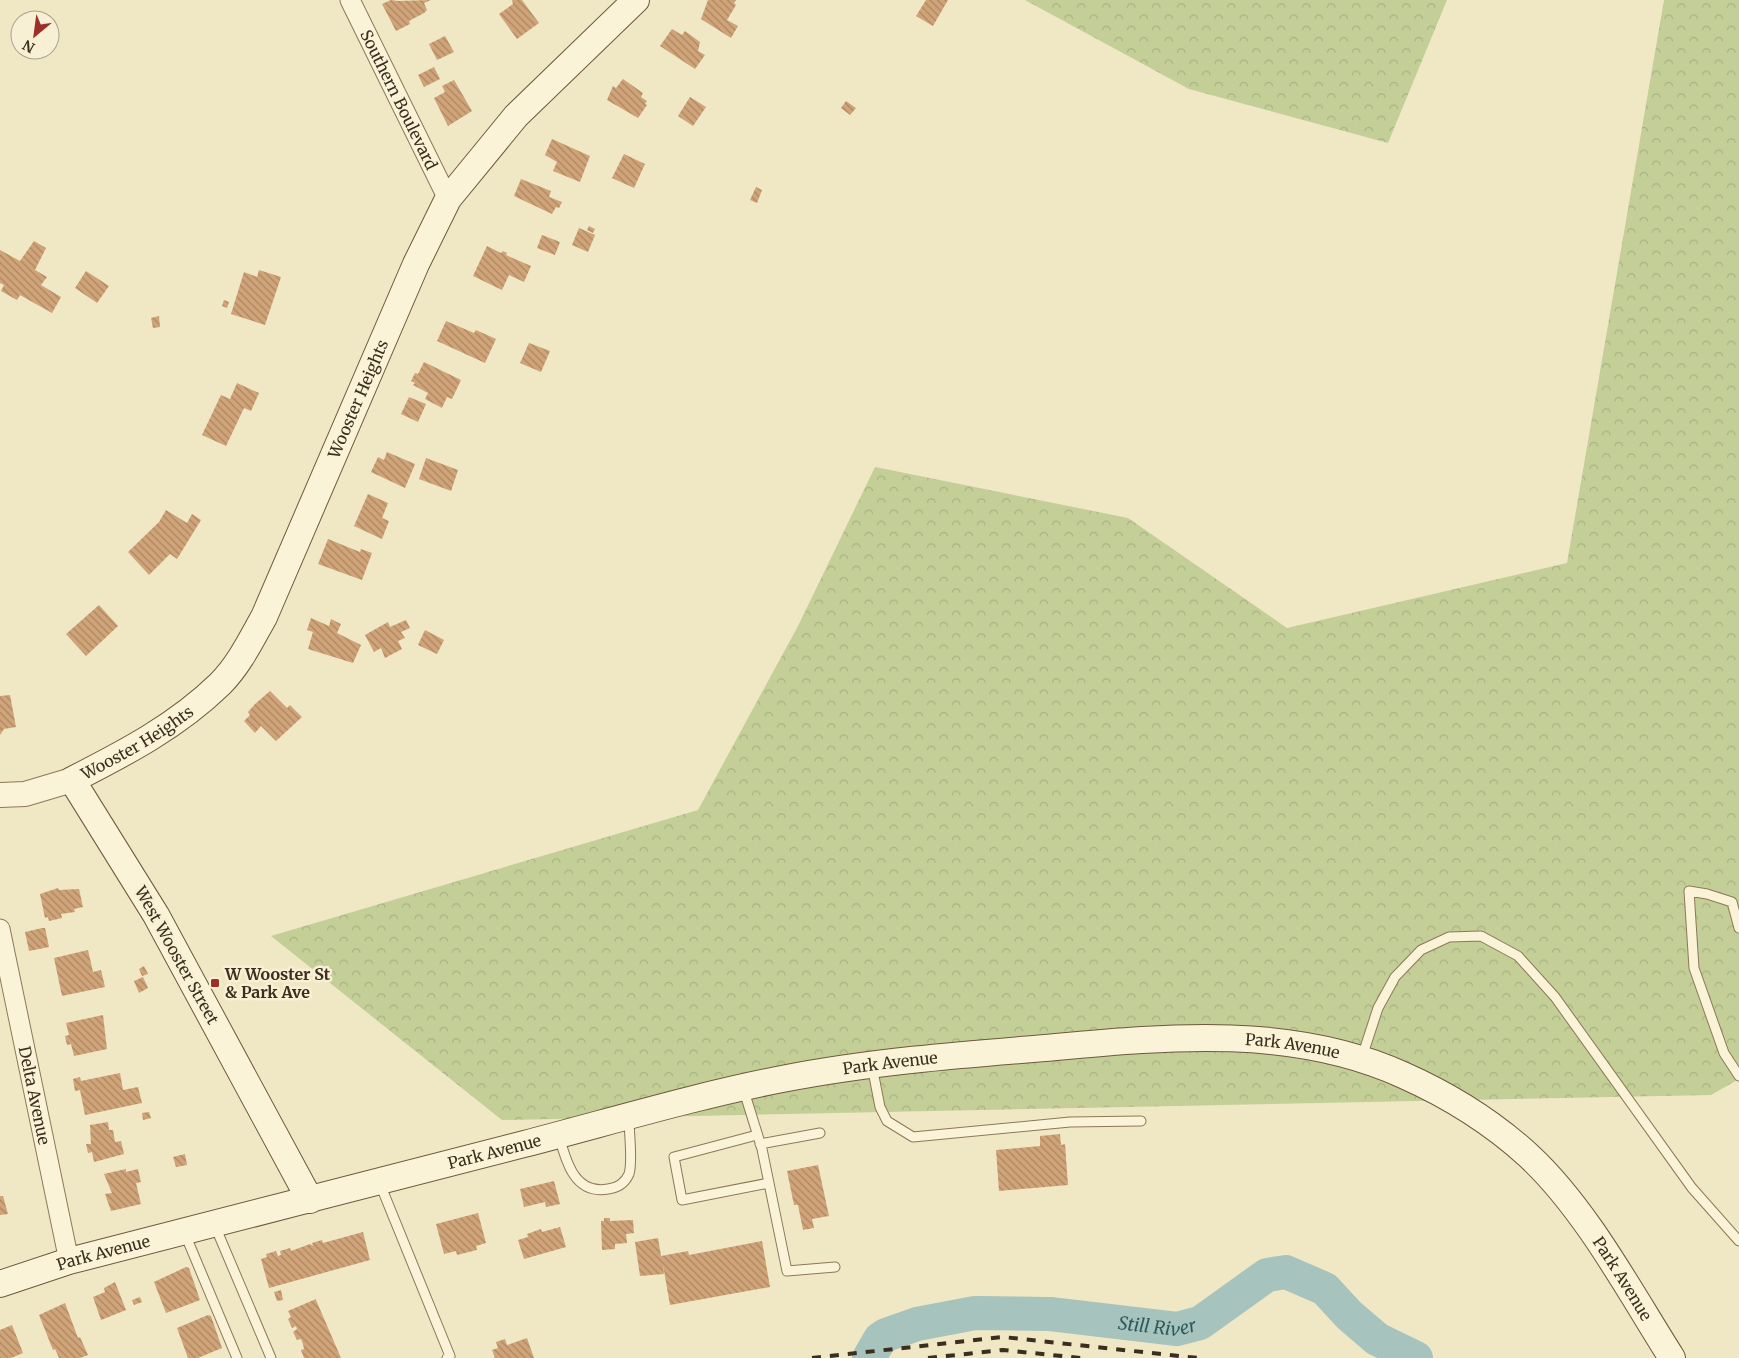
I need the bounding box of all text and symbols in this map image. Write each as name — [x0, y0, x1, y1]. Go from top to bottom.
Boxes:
north arrow — [10, 10, 60, 60]
street label: Southern Boulevard — [356, 26, 442, 173]
text: N — [19, 36, 38, 57]
street label: Wooster Heights — [323, 336, 392, 462]
street label: Wooster Heights — [77, 701, 197, 784]
street label: West Wooster Street — [130, 882, 224, 1028]
place label: W Wooster St & Park Ave — [224, 964, 331, 1002]
marker: W Wooster St & Park Ave — [209, 977, 221, 989]
street label: Park Avenue — [1245, 1029, 1342, 1063]
street label: Delta Avenue — [15, 1044, 55, 1147]
street label: Park Avenue — [841, 1047, 939, 1079]
street label: Park Avenue — [446, 1130, 543, 1173]
street label: Park Avenue — [54, 1231, 152, 1274]
street label: Park Avenue — [1589, 1233, 1656, 1324]
water label: Still River — [1117, 1311, 1199, 1341]

